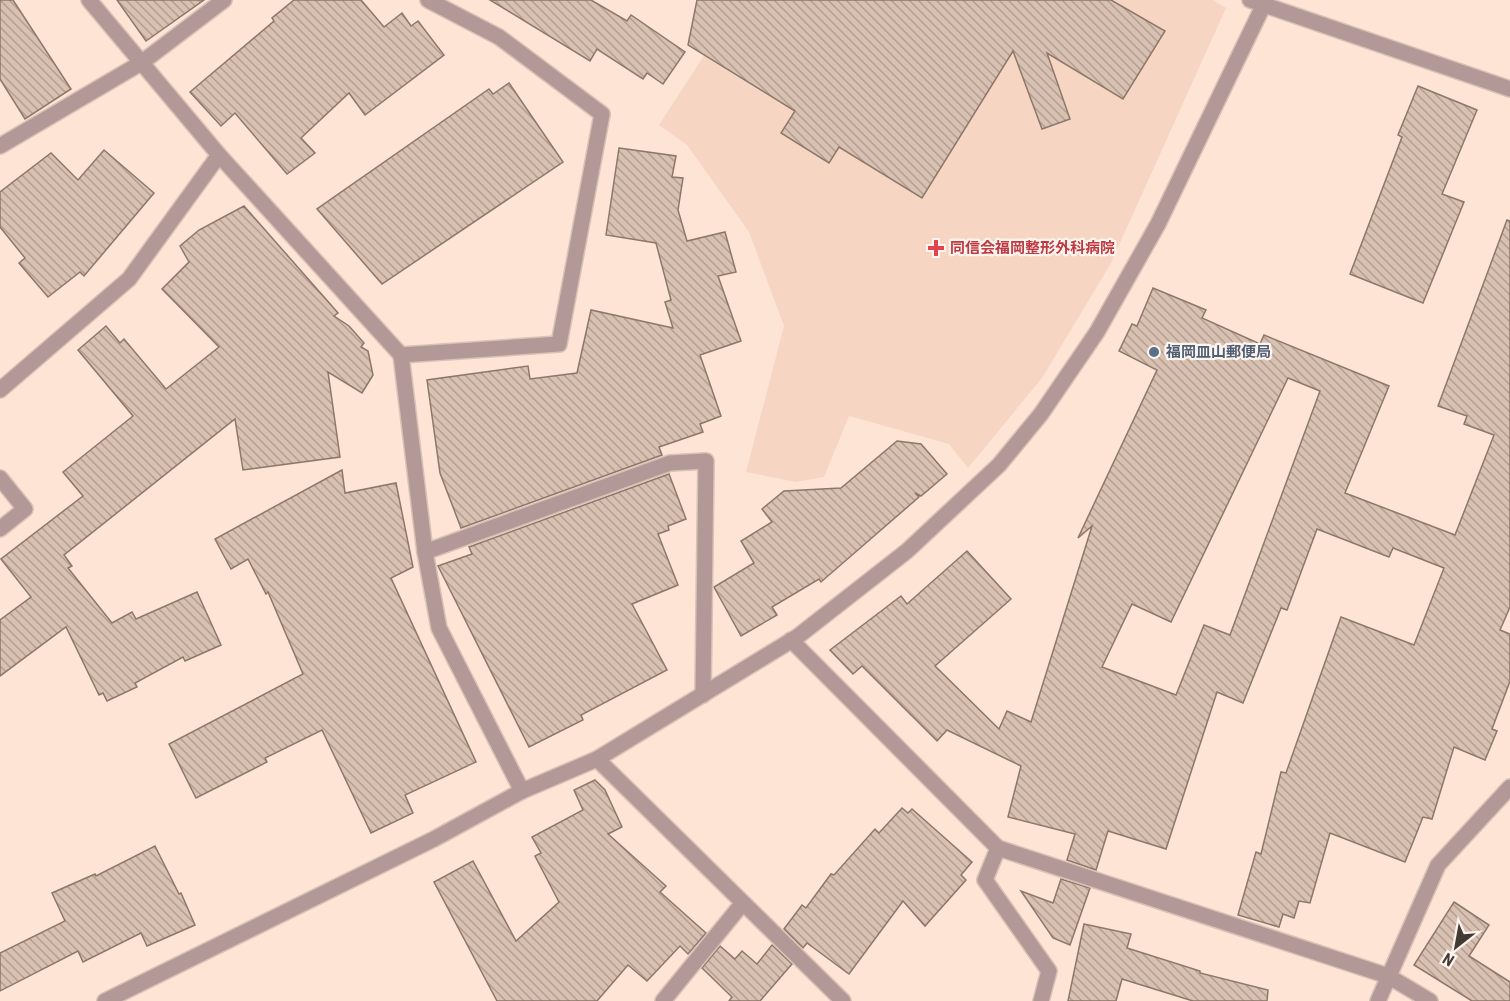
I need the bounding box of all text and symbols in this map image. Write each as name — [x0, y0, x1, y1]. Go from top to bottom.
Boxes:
marker: 同信会福岡整形外科病院 — [927, 239, 945, 257]
place label: 同信会福岡整形外科病院 — [950, 239, 1115, 257]
place label: 福岡皿山郵便局 — [1165, 343, 1271, 361]
marker: 福岡皿山郵便局 — [1147, 345, 1161, 359]
north arrow — [1426, 917, 1486, 977]
text: N — [1439, 949, 1458, 970]

